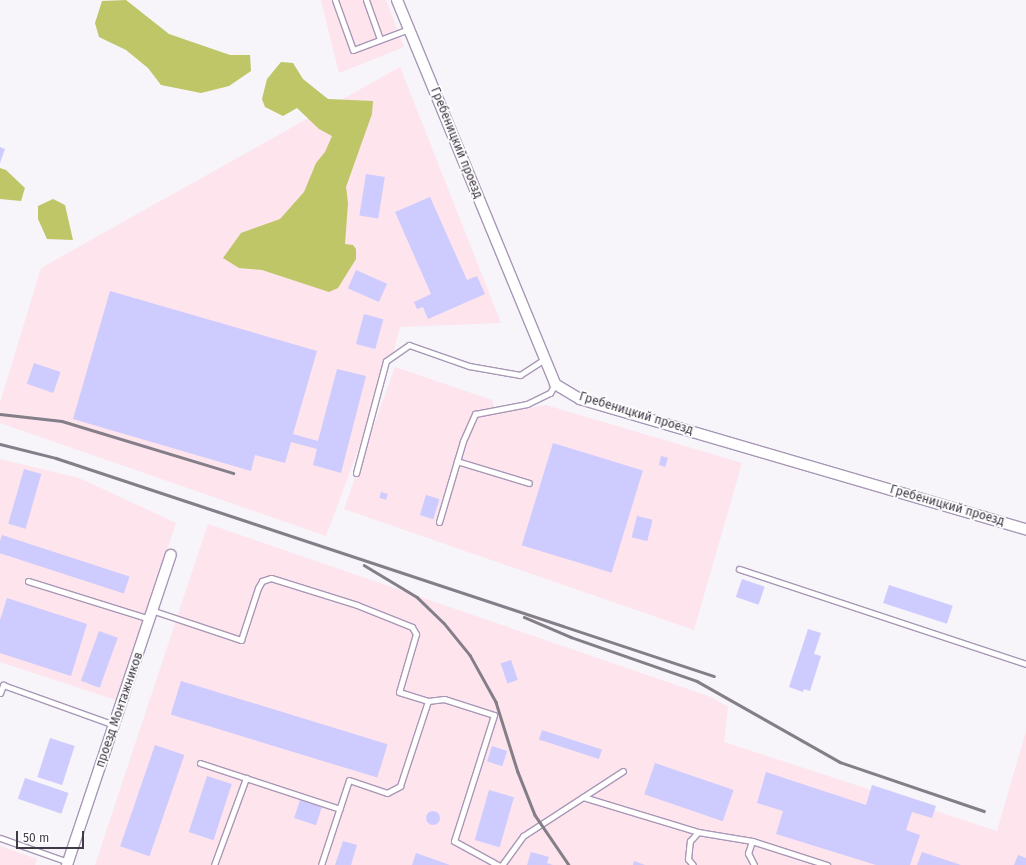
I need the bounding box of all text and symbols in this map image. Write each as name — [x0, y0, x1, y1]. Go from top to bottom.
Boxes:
street label: Гребеницкий проезд — [427, 85, 485, 201]
street label: Гребеницкий проезд — [577, 390, 695, 438]
street label: Гребеницкий проезд — [888, 483, 1006, 529]
street label: проезд Монтажников — [93, 650, 147, 770]
scale bar — [18, 823, 86, 849]
text: 50 m — [23, 831, 49, 845]

